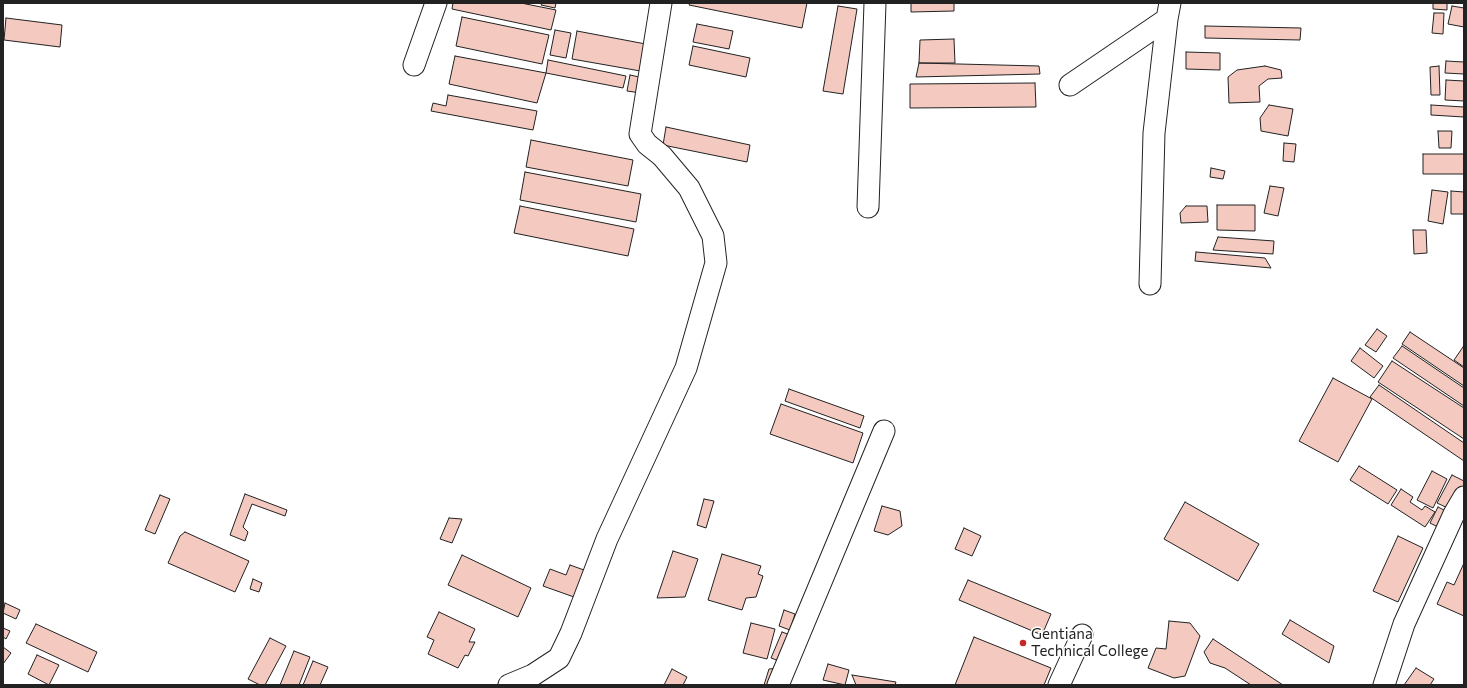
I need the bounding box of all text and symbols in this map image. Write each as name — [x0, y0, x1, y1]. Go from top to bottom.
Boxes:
place label: Gentiana Technical College — [1031, 625, 1148, 660]
marker: Gentiana Technical College — [1018, 638, 1028, 648]

